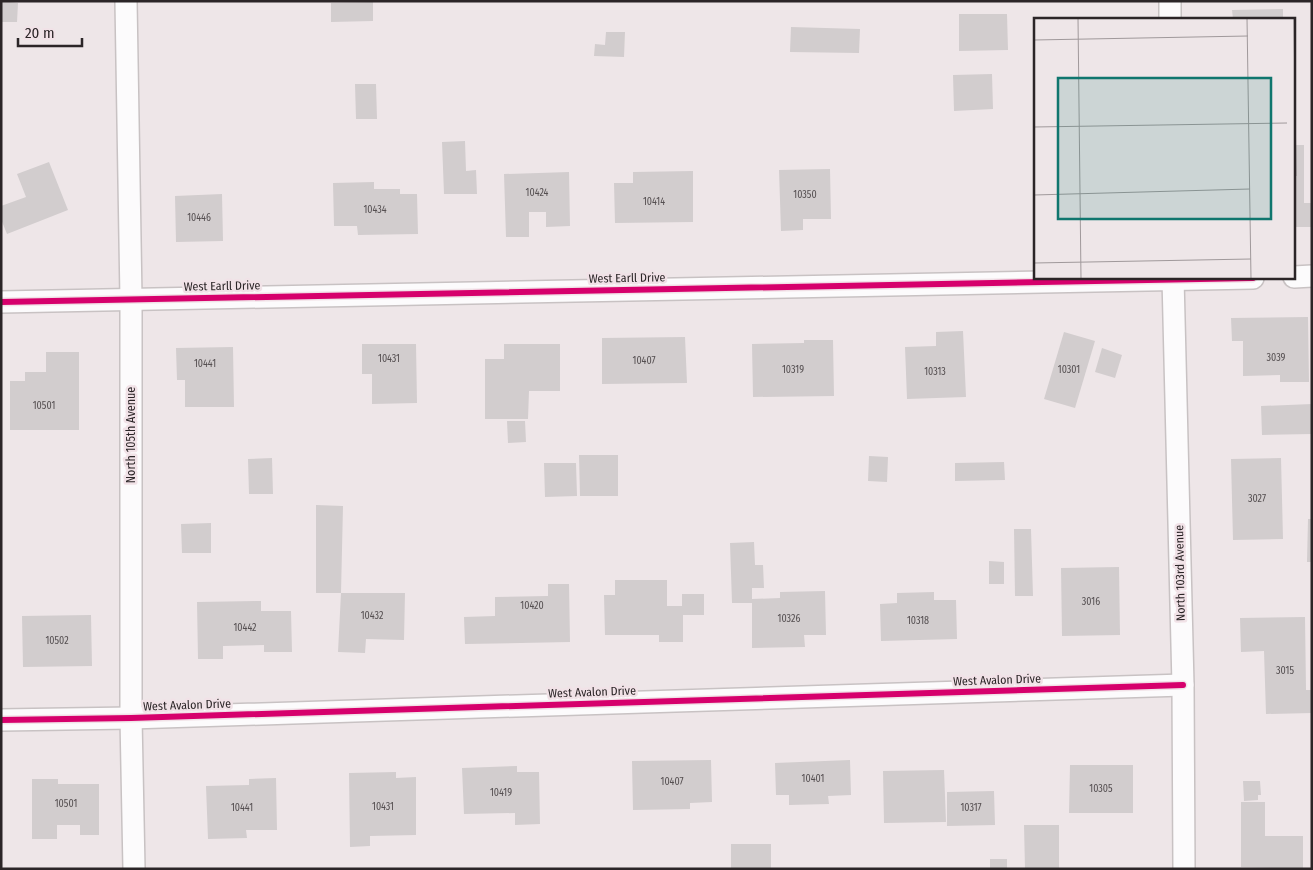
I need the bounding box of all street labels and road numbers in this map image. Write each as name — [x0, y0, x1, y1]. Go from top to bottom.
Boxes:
street label: West Earll Drive — [588, 270, 666, 286]
street label: West Earll Drive — [183, 278, 261, 294]
street label: North 105th Avenue — [124, 387, 138, 483]
street label: North 103rd Avenue — [1172, 525, 1188, 621]
street label: West Avalon Drive — [953, 671, 1041, 689]
street label: West Avalon Drive — [548, 683, 636, 701]
street label: West Avalon Drive — [143, 696, 231, 714]

